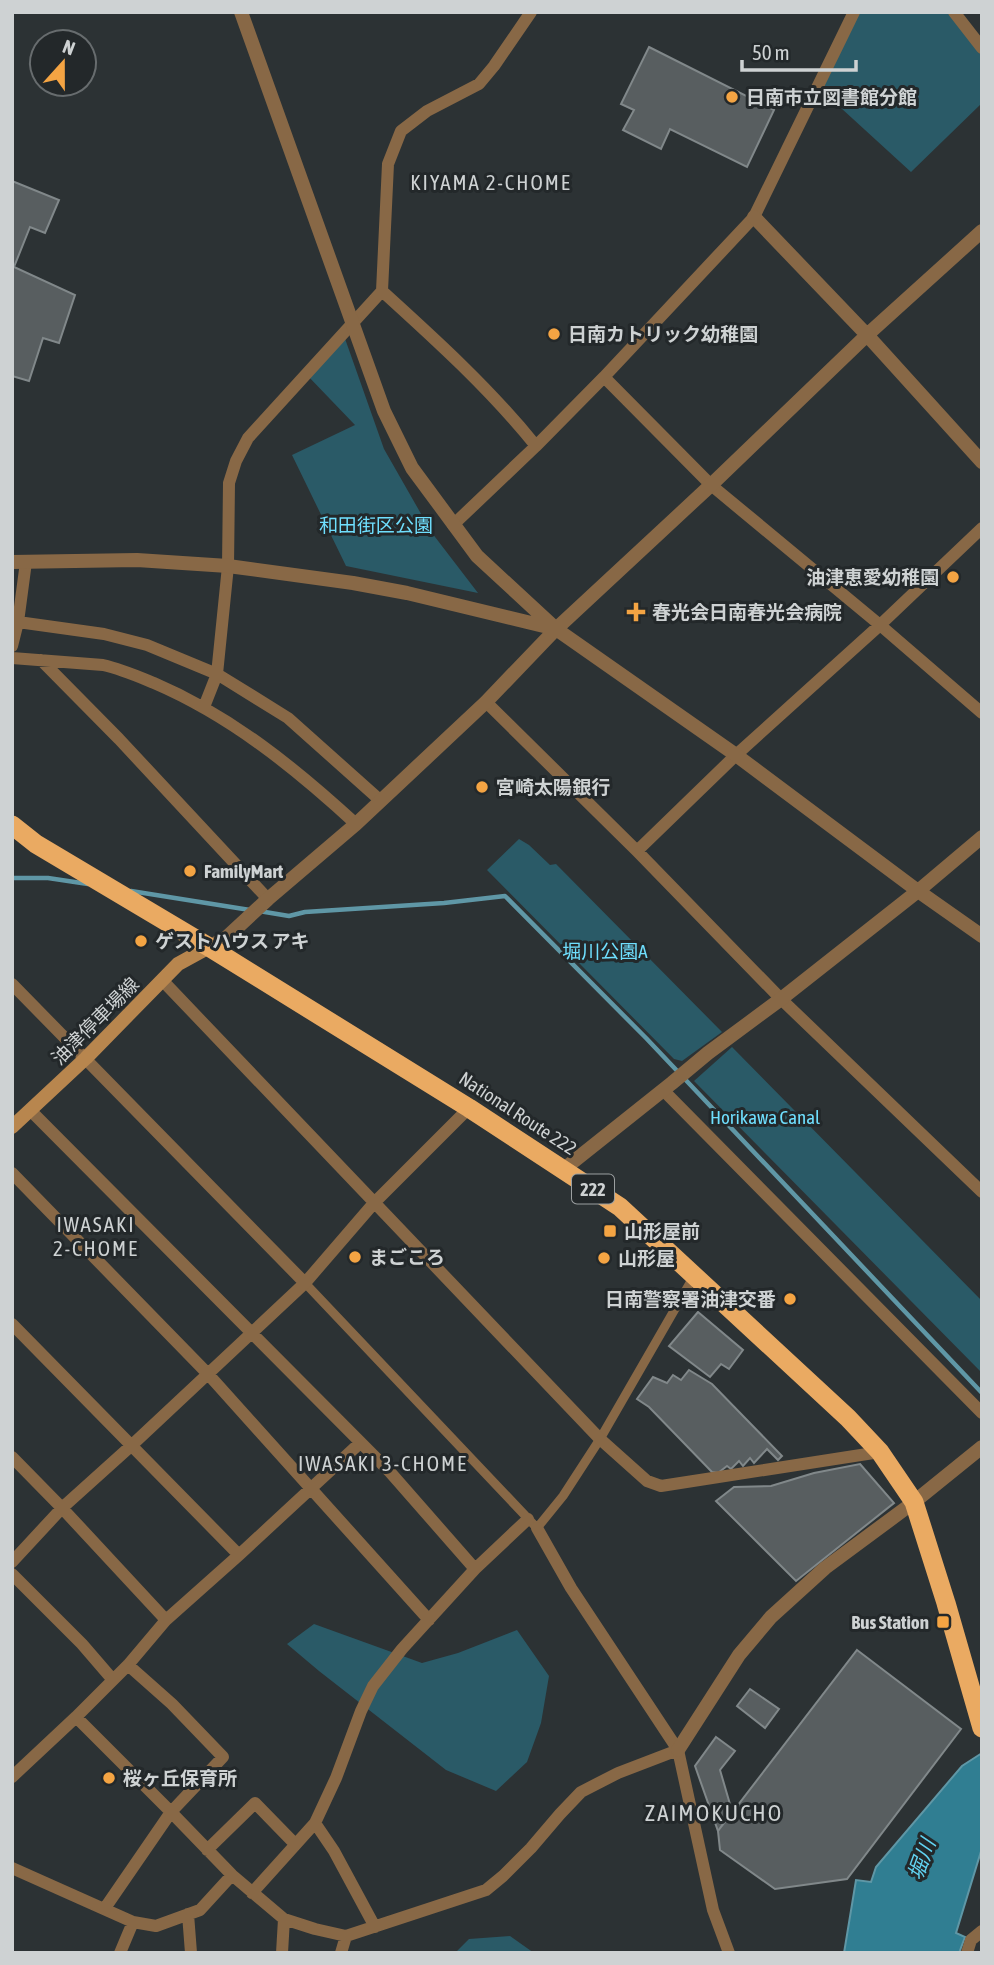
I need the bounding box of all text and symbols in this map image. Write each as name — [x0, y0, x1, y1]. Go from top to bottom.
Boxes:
north arrow — [28, 28, 98, 98]
scale bar — [742, 28, 856, 72]
text: N — [60, 35, 78, 59]
text: 50 m — [752, 40, 790, 64]
place label: 日南市立図書館分館 — [746, 86, 917, 108]
marker: 日南市立図書館分館 — [724, 89, 740, 105]
district label: KIYAMA 2-CHOME — [410, 170, 572, 194]
place label: 日南カトリック幼稚園 — [568, 323, 758, 345]
marker: 日南カトリック幼稚園 — [546, 326, 562, 342]
park label: 和田街区公園 — [319, 514, 433, 536]
place label: 油津恵愛幼稚園 — [806, 566, 939, 588]
marker: 油津恵愛幼稚園 — [945, 569, 961, 585]
place label: 春光会日南春光会病院 — [652, 601, 842, 623]
marker: 春光会日南春光会病院 — [626, 602, 646, 622]
place label: 宮崎太陽銀行 — [496, 776, 610, 798]
marker: 宮崎太陽銀行 — [474, 779, 490, 795]
place label: FamilyMart — [204, 860, 284, 882]
marker: FamilyMart — [182, 863, 198, 879]
place label: ゲストハウス アキ — [155, 930, 310, 952]
marker: ゲストハウス アキ — [133, 933, 149, 949]
park label: 堀川公園A — [562, 940, 648, 962]
street label: 油津停車場線 — [47, 973, 143, 1069]
street label: National Route 222 — [455, 1067, 581, 1159]
park label: Horikawa Canal — [710, 1106, 820, 1128]
road number: 222 — [572, 1174, 614, 1204]
district label: IWASAKI 2-CHOME — [53, 1212, 139, 1260]
place label: 山形屋前 — [624, 1220, 700, 1242]
marker: 山形屋前 — [602, 1223, 618, 1239]
place label: まごころ — [369, 1246, 445, 1268]
place label: 山形屋 — [618, 1247, 675, 1269]
marker: まごころ — [347, 1249, 363, 1265]
marker: 山形屋 — [596, 1250, 612, 1266]
place label: 日南警察署油津交番 — [605, 1288, 776, 1310]
marker: 日南警察署油津交番 — [782, 1291, 798, 1307]
district label: IWASAKI 3-CHOME — [298, 1451, 468, 1475]
place label: Bus Station — [851, 1611, 929, 1633]
marker: Bus Station — [935, 1614, 951, 1630]
place label: 桜ヶ丘保育所 — [123, 1767, 237, 1789]
marker: 桜ヶ丘保育所 — [101, 1770, 117, 1786]
district label: ZAIMOKUCHO — [645, 1800, 783, 1826]
water label: 堀川 — [903, 1833, 940, 1883]

